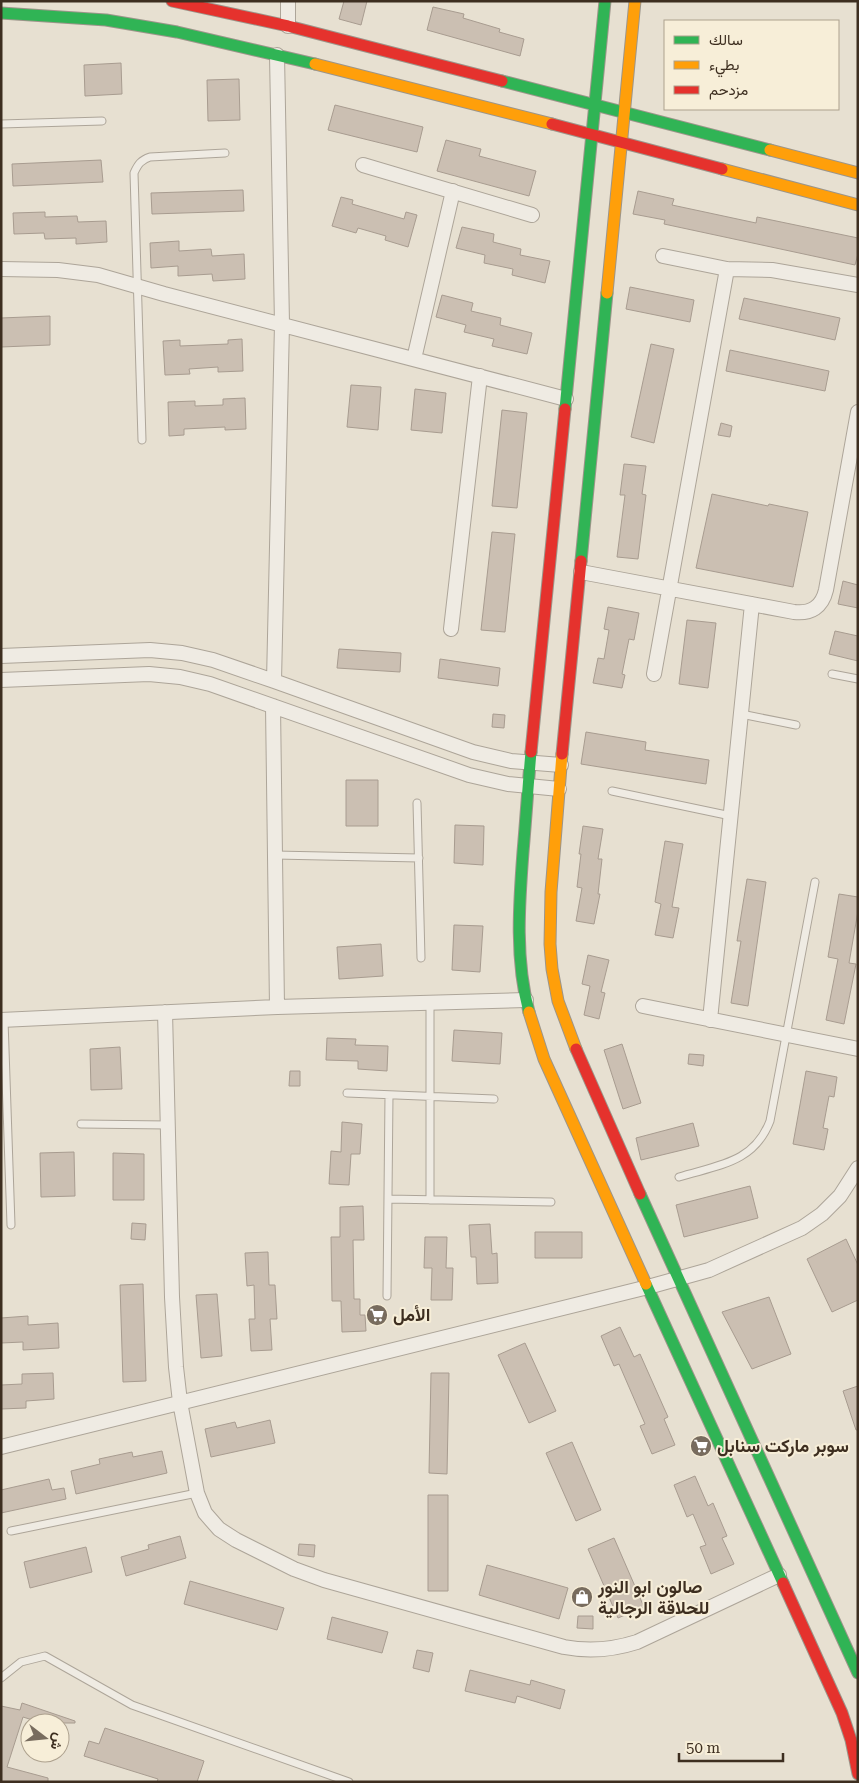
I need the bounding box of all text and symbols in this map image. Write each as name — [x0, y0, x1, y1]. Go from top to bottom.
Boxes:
legend — [664, 20, 839, 110]
text: سالك — [709, 31, 743, 49]
text: بطيء — [709, 56, 739, 78]
text: مزدحم — [709, 81, 748, 100]
supermarket icon: الأمل — [365, 1303, 389, 1327]
place label: الأمل — [393, 1304, 430, 1326]
supermarket icon: سوبر ماركت سنابل — [689, 1434, 713, 1458]
place label: سوبر ماركت سنابل — [717, 1435, 849, 1457]
place label: صالون ابو النور للحلاقة الرجالية — [597, 1576, 710, 1619]
shop icon: صالون ابو النور للحلاقة الرجالية — [570, 1585, 594, 1609]
north arrow — [20, 1713, 70, 1763]
scale bar — [679, 1730, 783, 1762]
text: ش — [46, 1731, 68, 1752]
text: 50 m — [686, 1739, 721, 1757]

